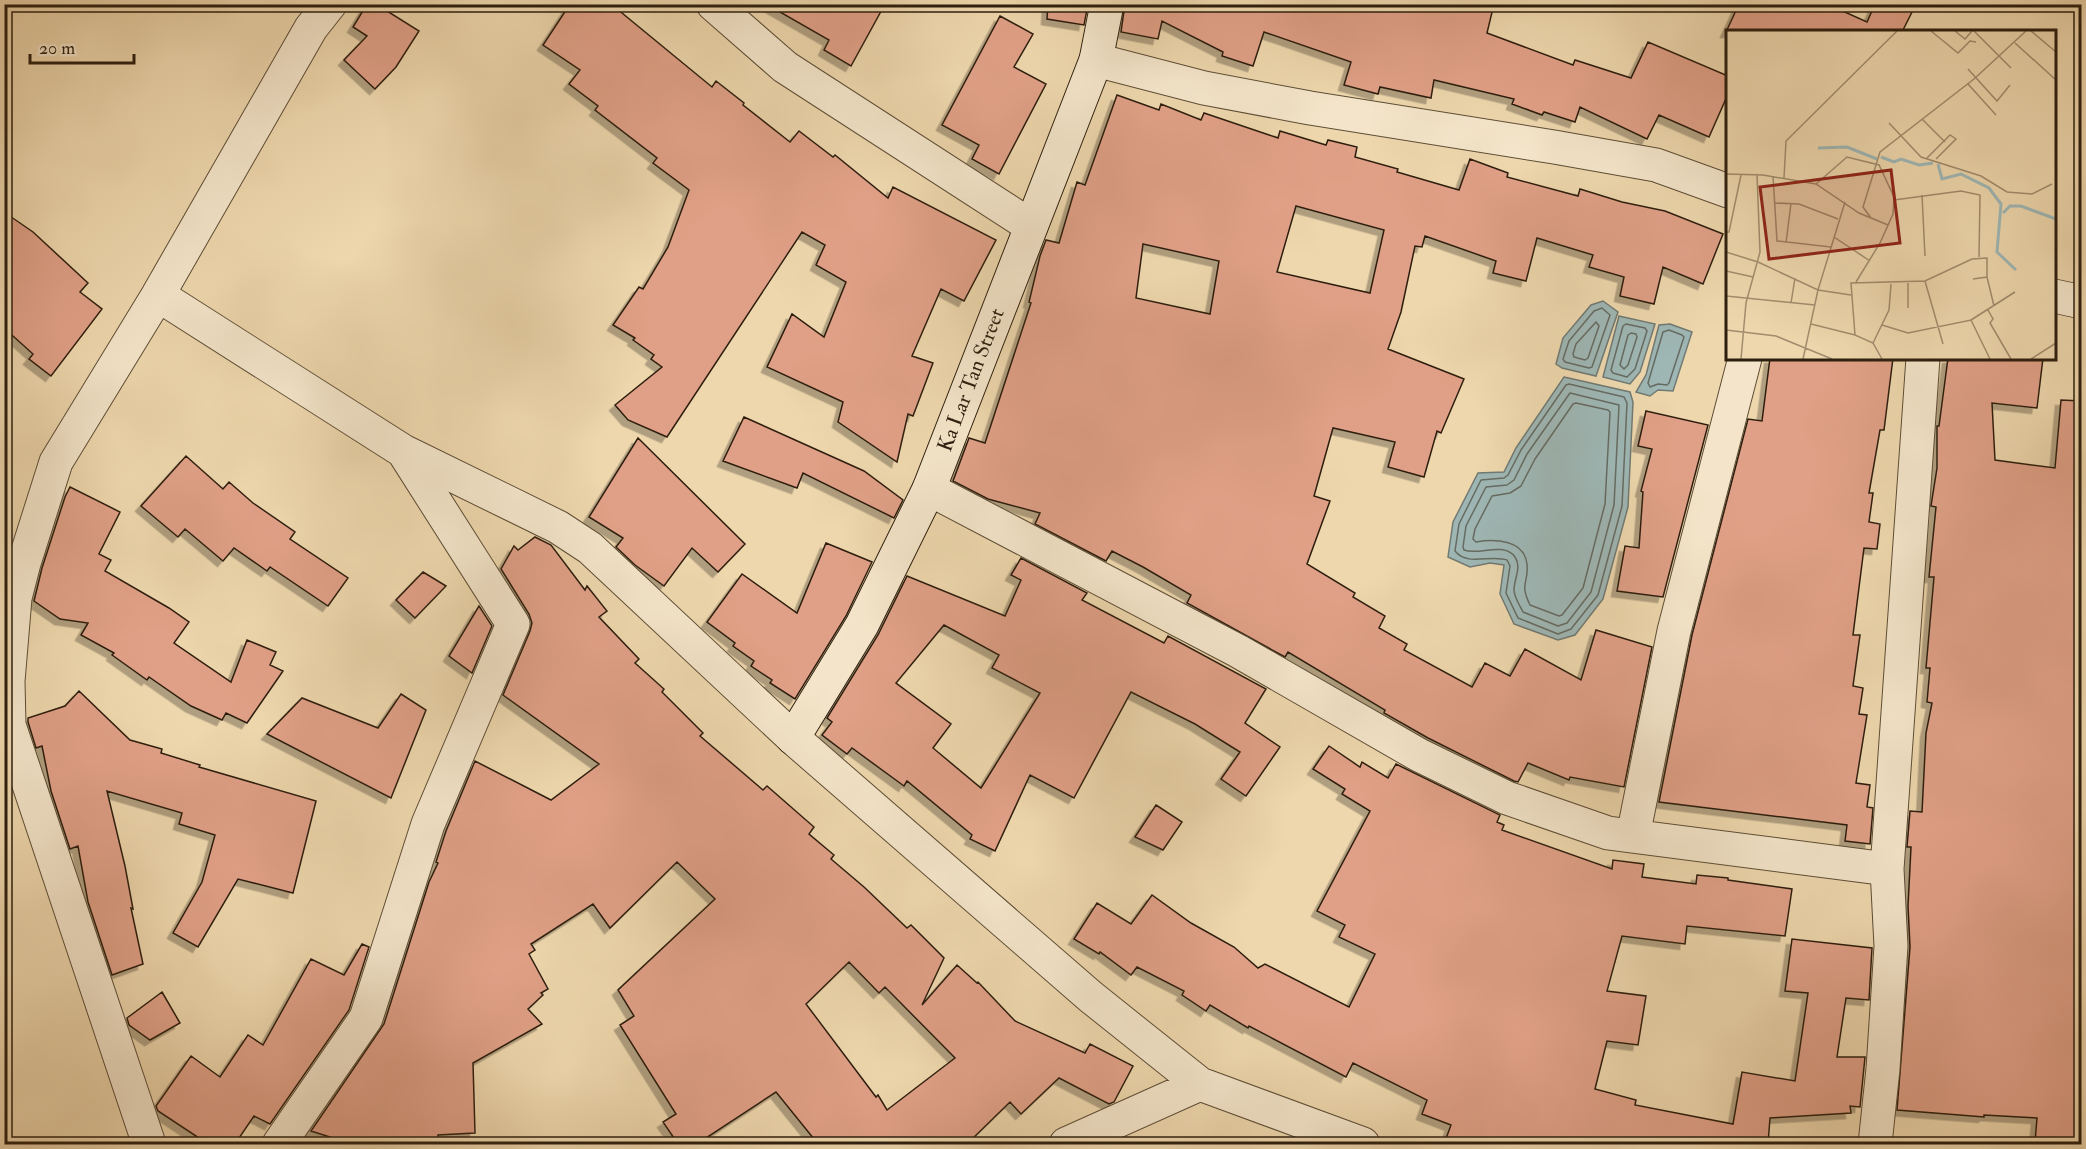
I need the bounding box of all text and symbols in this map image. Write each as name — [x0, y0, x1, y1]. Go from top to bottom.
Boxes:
scale bar — [30, 27, 134, 65]
inset map — [1726, 30, 2056, 360]
text: 20 m — [39, 37, 75, 60]
street label: Ka Lar Tan Street — [931, 304, 1011, 456]

